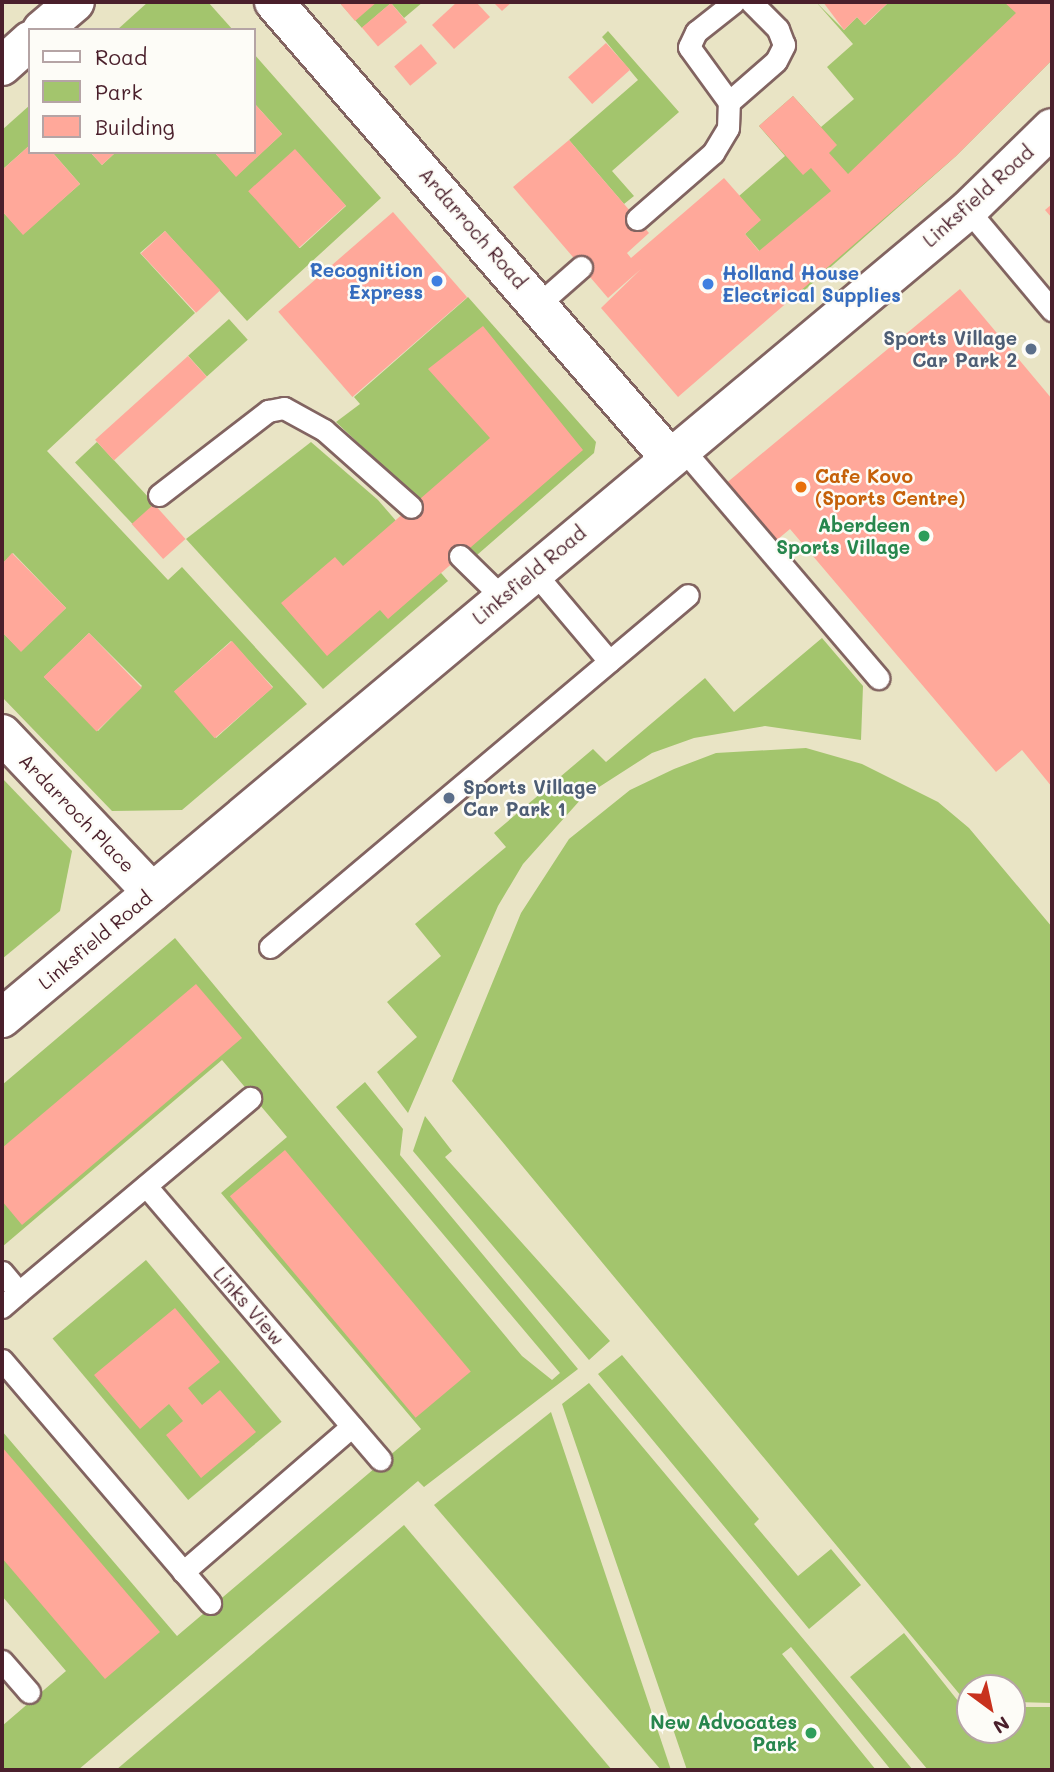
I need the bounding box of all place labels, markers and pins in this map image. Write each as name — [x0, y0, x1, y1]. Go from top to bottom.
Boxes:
place label: Recognition Express — [310, 259, 423, 303]
place label: Holland House Electrical Supplies — [722, 262, 901, 306]
marker: Recognition Express — [429, 273, 445, 289]
marker: Holland House Electrical Supplies — [700, 276, 716, 292]
place label: Sports Village Car Park 2 — [883, 327, 1017, 371]
marker: Sports Village Car Park 2 — [1023, 341, 1039, 357]
place label: Cafe Kovo (Sports Centre) — [815, 465, 965, 509]
marker: Cafe Kovo (Sports Centre) — [793, 479, 809, 495]
place label: Aberdeen Sports Village — [776, 514, 910, 558]
marker: Aberdeen Sports Village — [916, 528, 932, 544]
place label: Sports Village Car Park 1 — [463, 776, 597, 820]
marker: Sports Village Car Park 1 — [441, 790, 457, 806]
place label: New Advocates Park — [650, 1711, 797, 1755]
marker: New Advocates Park — [803, 1725, 819, 1741]

